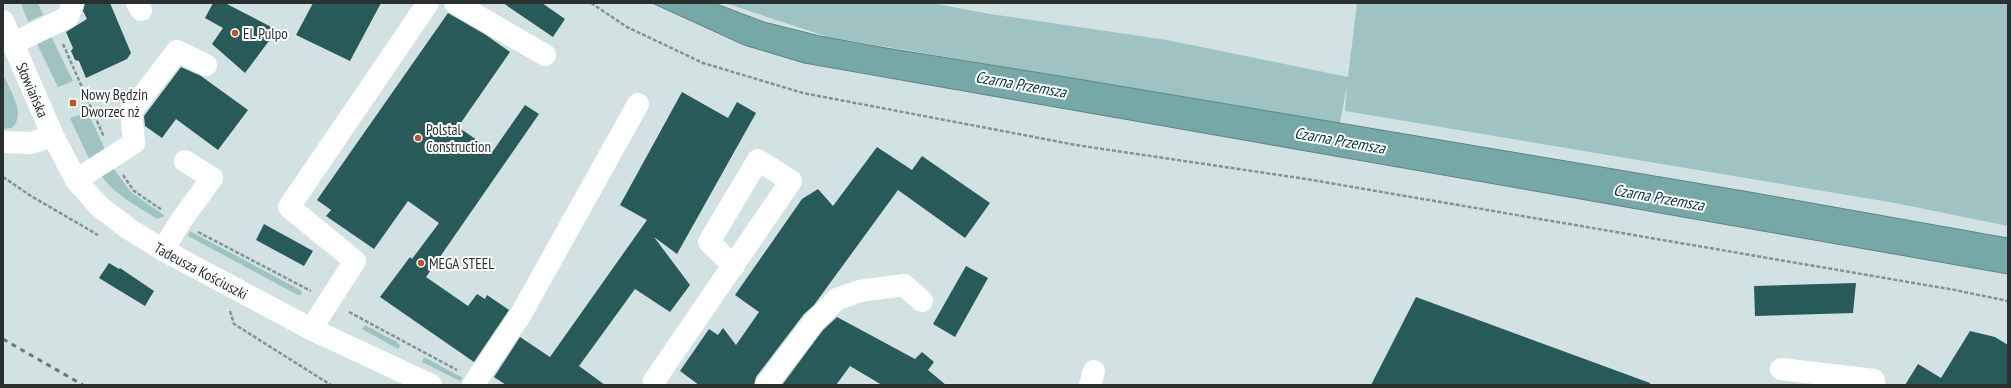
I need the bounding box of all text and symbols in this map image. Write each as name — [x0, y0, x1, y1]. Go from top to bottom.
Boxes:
place label: EL Pulpo — [243, 24, 288, 43]
marker: EL Pulpo — [230, 28, 240, 38]
street label: Słowiańska — [13, 59, 53, 120]
water label: Czarna Przemsza — [974, 66, 1069, 102]
place label: Nowy Będzin Dworzec nż — [81, 85, 148, 121]
marker: Nowy Będzin Dworzec nż — [68, 98, 78, 108]
place label: Polstal Construction — [426, 120, 491, 156]
water label: Czarna Przemsza — [1293, 122, 1388, 158]
marker: Polstal Construction — [413, 133, 423, 143]
water label: Czarna Przemsza — [1612, 179, 1707, 215]
street label: Tadeusza Kościuszki — [151, 238, 251, 303]
place label: MEGA STEEL — [429, 254, 495, 273]
marker: MEGA STEEL — [416, 258, 426, 268]

